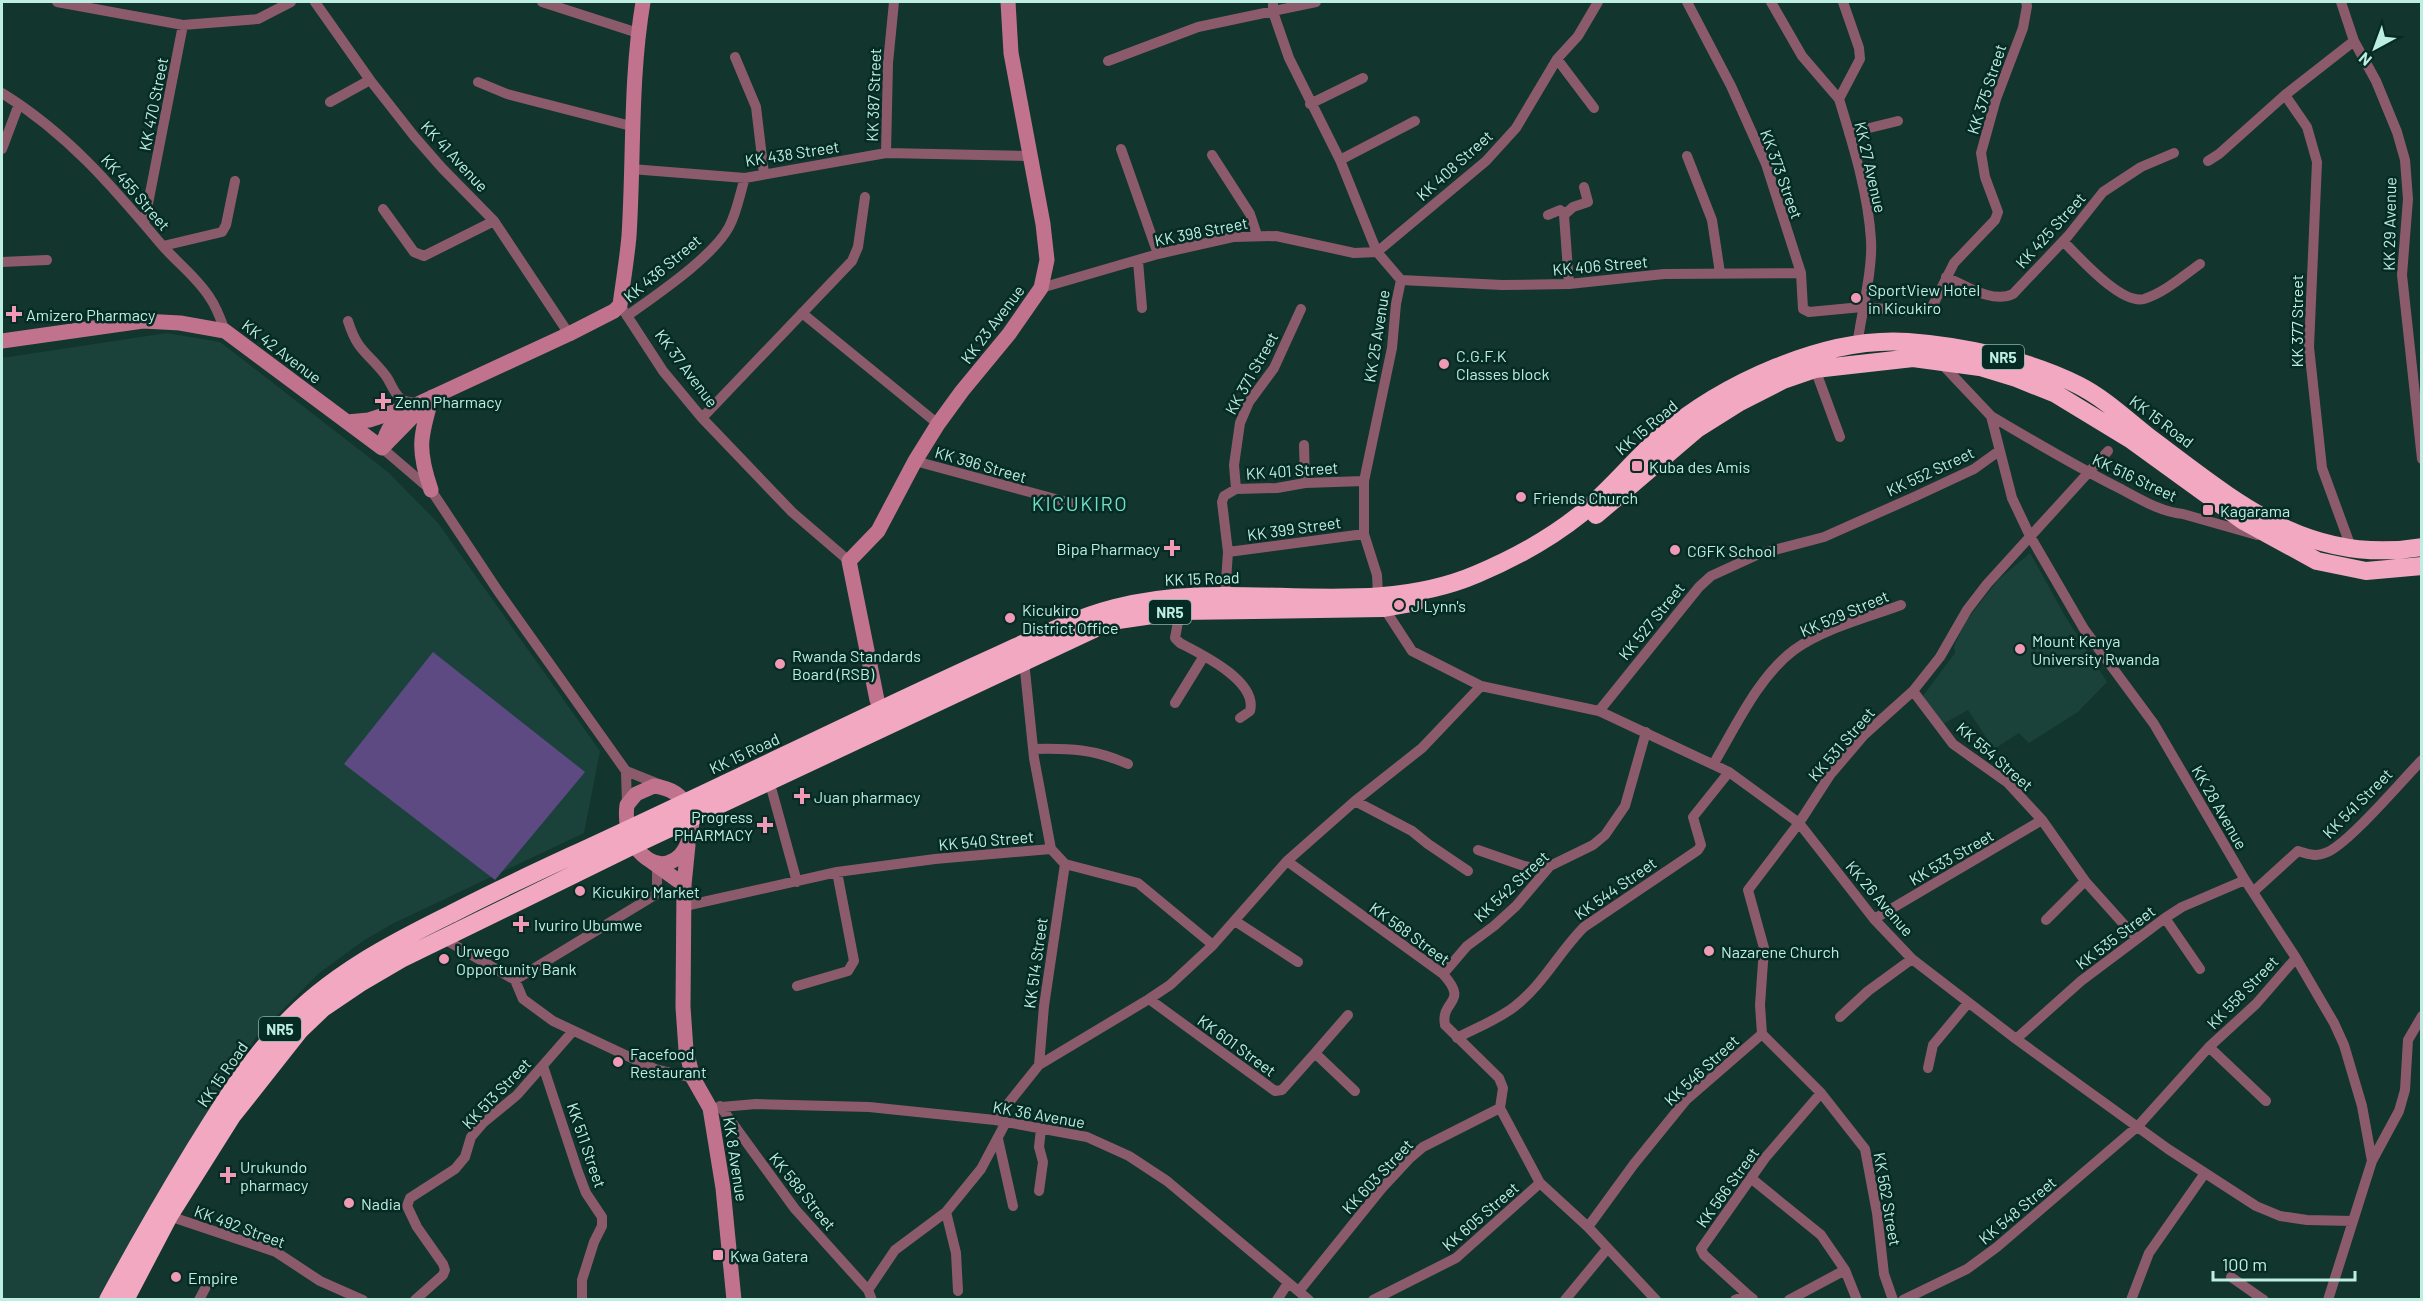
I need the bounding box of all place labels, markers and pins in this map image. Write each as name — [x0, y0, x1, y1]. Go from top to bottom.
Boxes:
place label: SportView Hotel in Kicukiro — [1868, 280, 1980, 317]
marker: SportView Hotel in Kicukiro — [1849, 291, 1863, 305]
place label: Amizero Pharmacy — [26, 305, 156, 324]
marker: Amizero Pharmacy — [7, 307, 21, 321]
place label: C.G.F.K Classes block — [1456, 346, 1549, 383]
marker: C.G.F.K Classes block — [1437, 357, 1451, 371]
place label: Zenn Pharmacy — [395, 392, 503, 411]
marker: Zenn Pharmacy — [376, 394, 390, 408]
place label: Kuba des Amis — [1649, 457, 1750, 476]
marker: Kuba des Amis — [1630, 459, 1644, 473]
place label: Friends Church — [1533, 488, 1638, 507]
marker: Friends Church — [1514, 490, 1528, 504]
place label: Kagarama — [2220, 501, 2290, 520]
marker: Kagarama — [2201, 503, 2215, 517]
place label: Bipa Pharmacy — [1057, 539, 1161, 558]
marker: Bipa Pharmacy — [1165, 541, 1179, 555]
place label: CGFK School — [1687, 541, 1776, 560]
marker: CGFK School — [1668, 543, 1682, 557]
place label: J Lynn's — [1411, 596, 1466, 615]
marker: J Lynn's — [1392, 598, 1406, 612]
place label: Kicukiro District Office — [1022, 600, 1119, 637]
marker: Kicukiro District Office — [1003, 611, 1017, 625]
place label: Mount Kenya University Rwanda — [2032, 631, 2160, 668]
marker: Mount Kenya University Rwanda — [2013, 642, 2027, 656]
place label: Rwanda Standards Board (RSB) — [792, 646, 921, 683]
marker: Rwanda Standards Board (RSB) — [773, 657, 787, 671]
place label: Juan pharmacy — [814, 787, 921, 806]
marker: Juan pharmacy — [795, 789, 809, 803]
place label: Progress PHARMACY — [674, 807, 753, 844]
marker: Progress PHARMACY — [758, 818, 772, 832]
place label: Kicukiro Market — [592, 882, 700, 901]
marker: Kicukiro Market — [573, 884, 587, 898]
marker: Ivuriro Ubumwe — [512, 915, 530, 933]
place label: Ivuriro Ubumwe — [534, 915, 642, 934]
place label: Urwego Opportunity Bank — [456, 941, 577, 978]
place label: Nazarene Church — [1721, 942, 1839, 961]
marker: Nazarene Church — [1702, 944, 1716, 958]
marker: Urwego Opportunity Bank — [437, 952, 451, 966]
place label: Facefood Restaurant — [630, 1044, 707, 1081]
marker: Facefood Restaurant — [611, 1055, 625, 1069]
place label: Urukundo pharmacy — [240, 1157, 309, 1194]
marker: Urukundo pharmacy — [221, 1168, 235, 1182]
place label: Nadia — [361, 1194, 401, 1213]
marker: Nadia — [342, 1196, 356, 1210]
place label: Kwa Gatera — [730, 1246, 808, 1265]
marker: Kwa Gatera — [711, 1248, 725, 1262]
place label: Empire — [188, 1268, 238, 1287]
marker: Empire — [169, 1270, 183, 1284]

